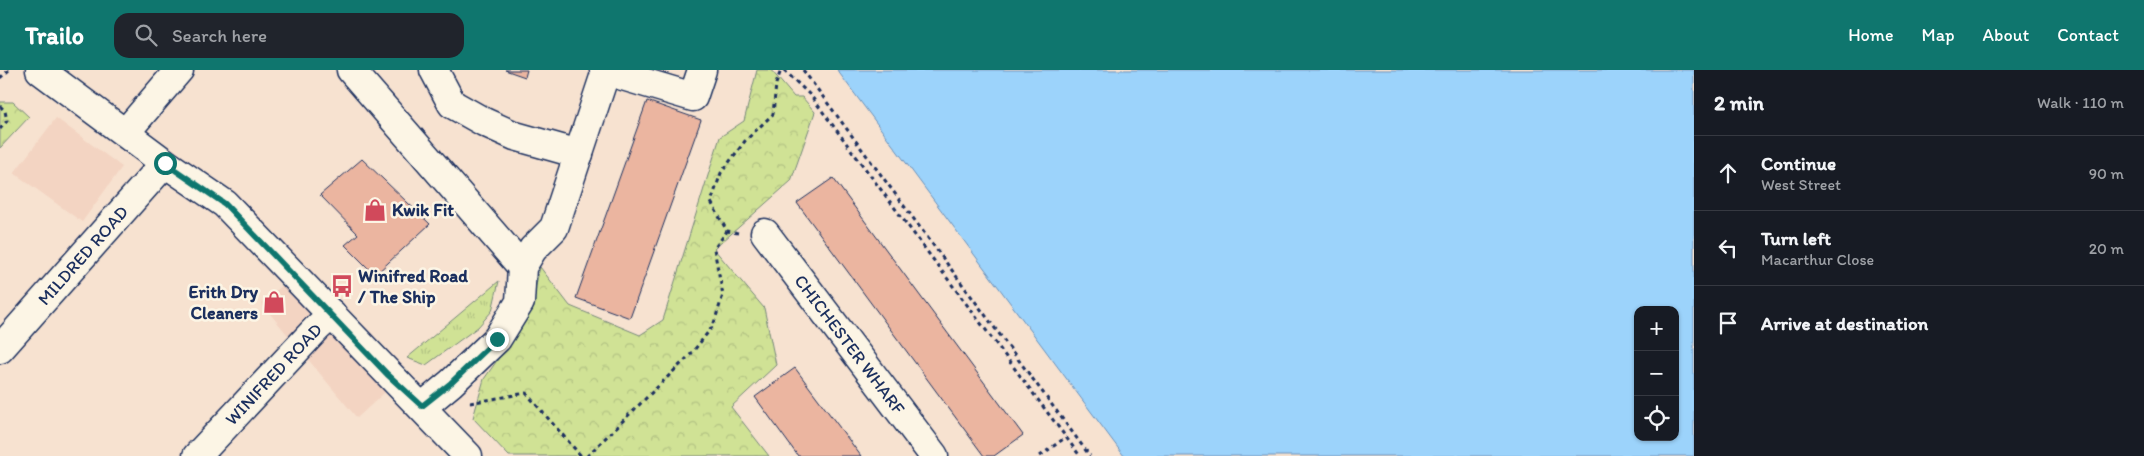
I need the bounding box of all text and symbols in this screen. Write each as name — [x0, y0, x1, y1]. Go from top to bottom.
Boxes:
search box — [114, 13, 464, 58]
text: Trailo — [25, 21, 84, 50]
icon: search — [132, 21, 160, 49]
text: Search here — [172, 24, 267, 47]
text: Home — [1848, 24, 1894, 46]
text: Map — [1922, 24, 1955, 46]
text: About — [1983, 24, 2029, 46]
text: Contact — [2057, 24, 2119, 46]
text: 2 min — [1714, 90, 1764, 115]
text: Walk · 110 m — [2037, 93, 2124, 112]
route start — [154, 152, 177, 175]
text: Continue — [1761, 152, 1836, 175]
icon: ahead — [1714, 159, 1742, 187]
text: 90 m — [2089, 164, 2124, 183]
text: West Street — [1761, 175, 1841, 194]
shop icon: Kwik Fit — [362, 197, 388, 223]
place label: Kwik Fit — [392, 199, 454, 221]
street label: MILDRED ROAD — [33, 201, 133, 310]
text: Turn left — [1761, 227, 1831, 250]
icon: left — [1714, 234, 1742, 262]
text: 20 m — [2089, 239, 2124, 258]
text: Macarthur Close — [1761, 250, 1874, 269]
place label: Winifred Road / The Ship — [357, 265, 468, 308]
street label: CHICHESTER WHARF — [790, 270, 910, 419]
bus stop icon: Winifred Road / The Ship — [329, 273, 355, 299]
place label: Erith Dry Cleaners — [189, 281, 259, 324]
shop icon: Erith Dry Cleaners — [261, 289, 287, 315]
map controls — [1634, 306, 1679, 441]
button: + — [1634, 306, 1679, 351]
icon: arrive — [1714, 309, 1742, 337]
text: Arrive at destination — [1761, 312, 1928, 335]
street label: WINIFRED ROAD — [220, 319, 327, 430]
route end — [486, 328, 509, 351]
button: − — [1634, 351, 1679, 396]
button: locate — [1634, 396, 1679, 441]

